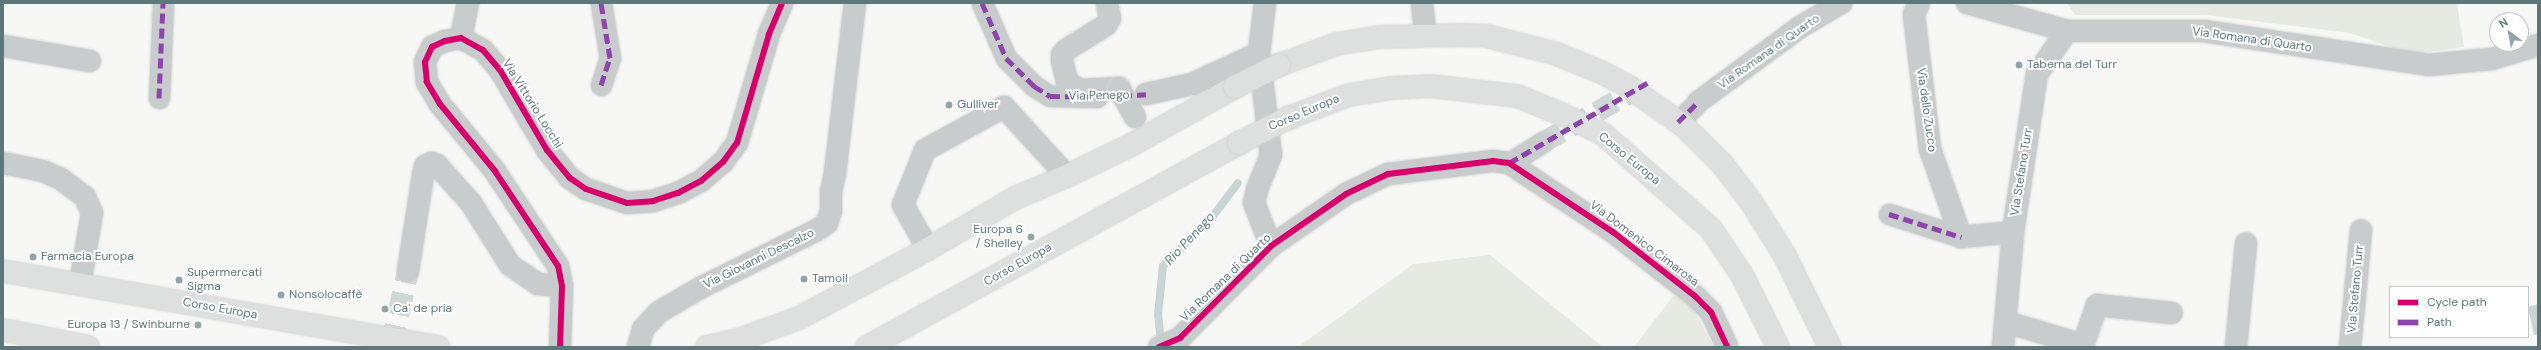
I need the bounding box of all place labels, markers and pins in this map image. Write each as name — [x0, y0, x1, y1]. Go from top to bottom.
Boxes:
place label: Taberna del Turr — [2027, 58, 2117, 72]
marker: Taberna del Turr — [2014, 60, 2024, 70]
place label: Gulliver — [957, 98, 998, 112]
marker: Gulliver — [944, 100, 954, 110]
place label: Europa 6 / Shelley — [973, 223, 1023, 251]
marker: Europa 6 / Shelley — [1026, 232, 1036, 242]
place label: Farmacia Europa — [41, 250, 134, 264]
marker: Farmacia Europa — [28, 252, 38, 262]
place label: Supermercati Sigma — [187, 266, 262, 294]
place label: Tamoil — [812, 272, 848, 286]
marker: Tamoil — [799, 274, 809, 284]
marker: Supermercati Sigma — [174, 275, 184, 285]
place label: Nonsolocaffè — [289, 288, 362, 302]
marker: Nonsolocaffè — [276, 290, 286, 300]
place label: Ca' de pria — [393, 302, 452, 316]
marker: Ca' de pria — [380, 304, 390, 314]
place label: Europa 13 / Swinburne — [67, 318, 190, 332]
marker: Europa 13 / Swinburne — [193, 320, 203, 330]

